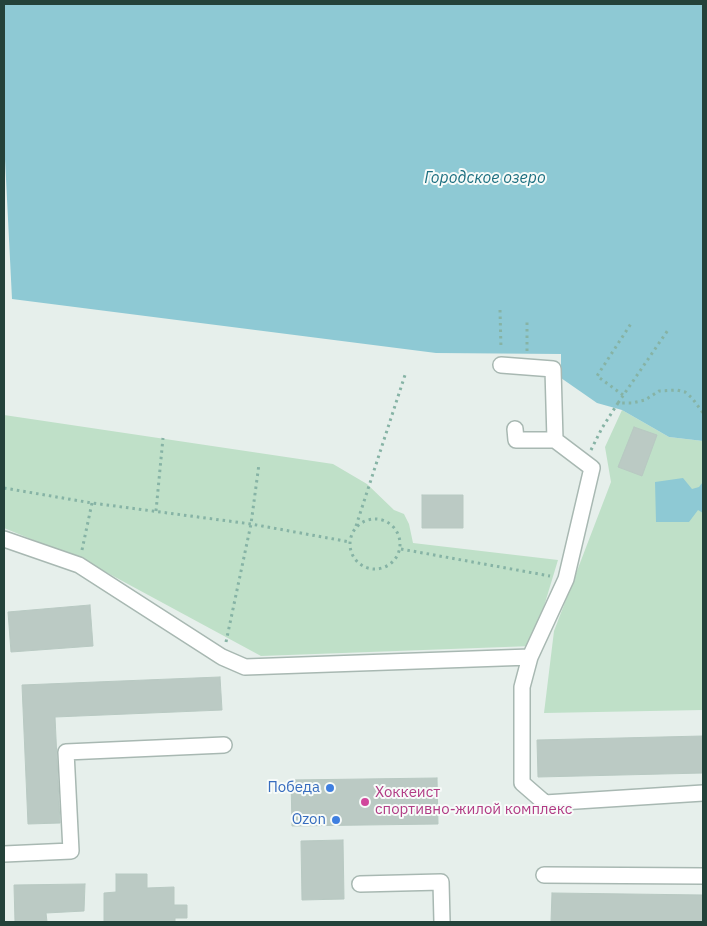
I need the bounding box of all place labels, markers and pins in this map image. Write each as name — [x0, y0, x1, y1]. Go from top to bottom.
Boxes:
place label: Победа — [267, 779, 320, 797]
marker: Победа — [324, 782, 336, 794]
place label: Хоккеист спортивно-жилой комплекс — [375, 784, 572, 819]
marker: Хоккеист спортивно-жилой комплекс — [359, 796, 371, 808]
place label: Ozon — [292, 811, 326, 829]
marker: Ozon — [330, 814, 342, 826]

